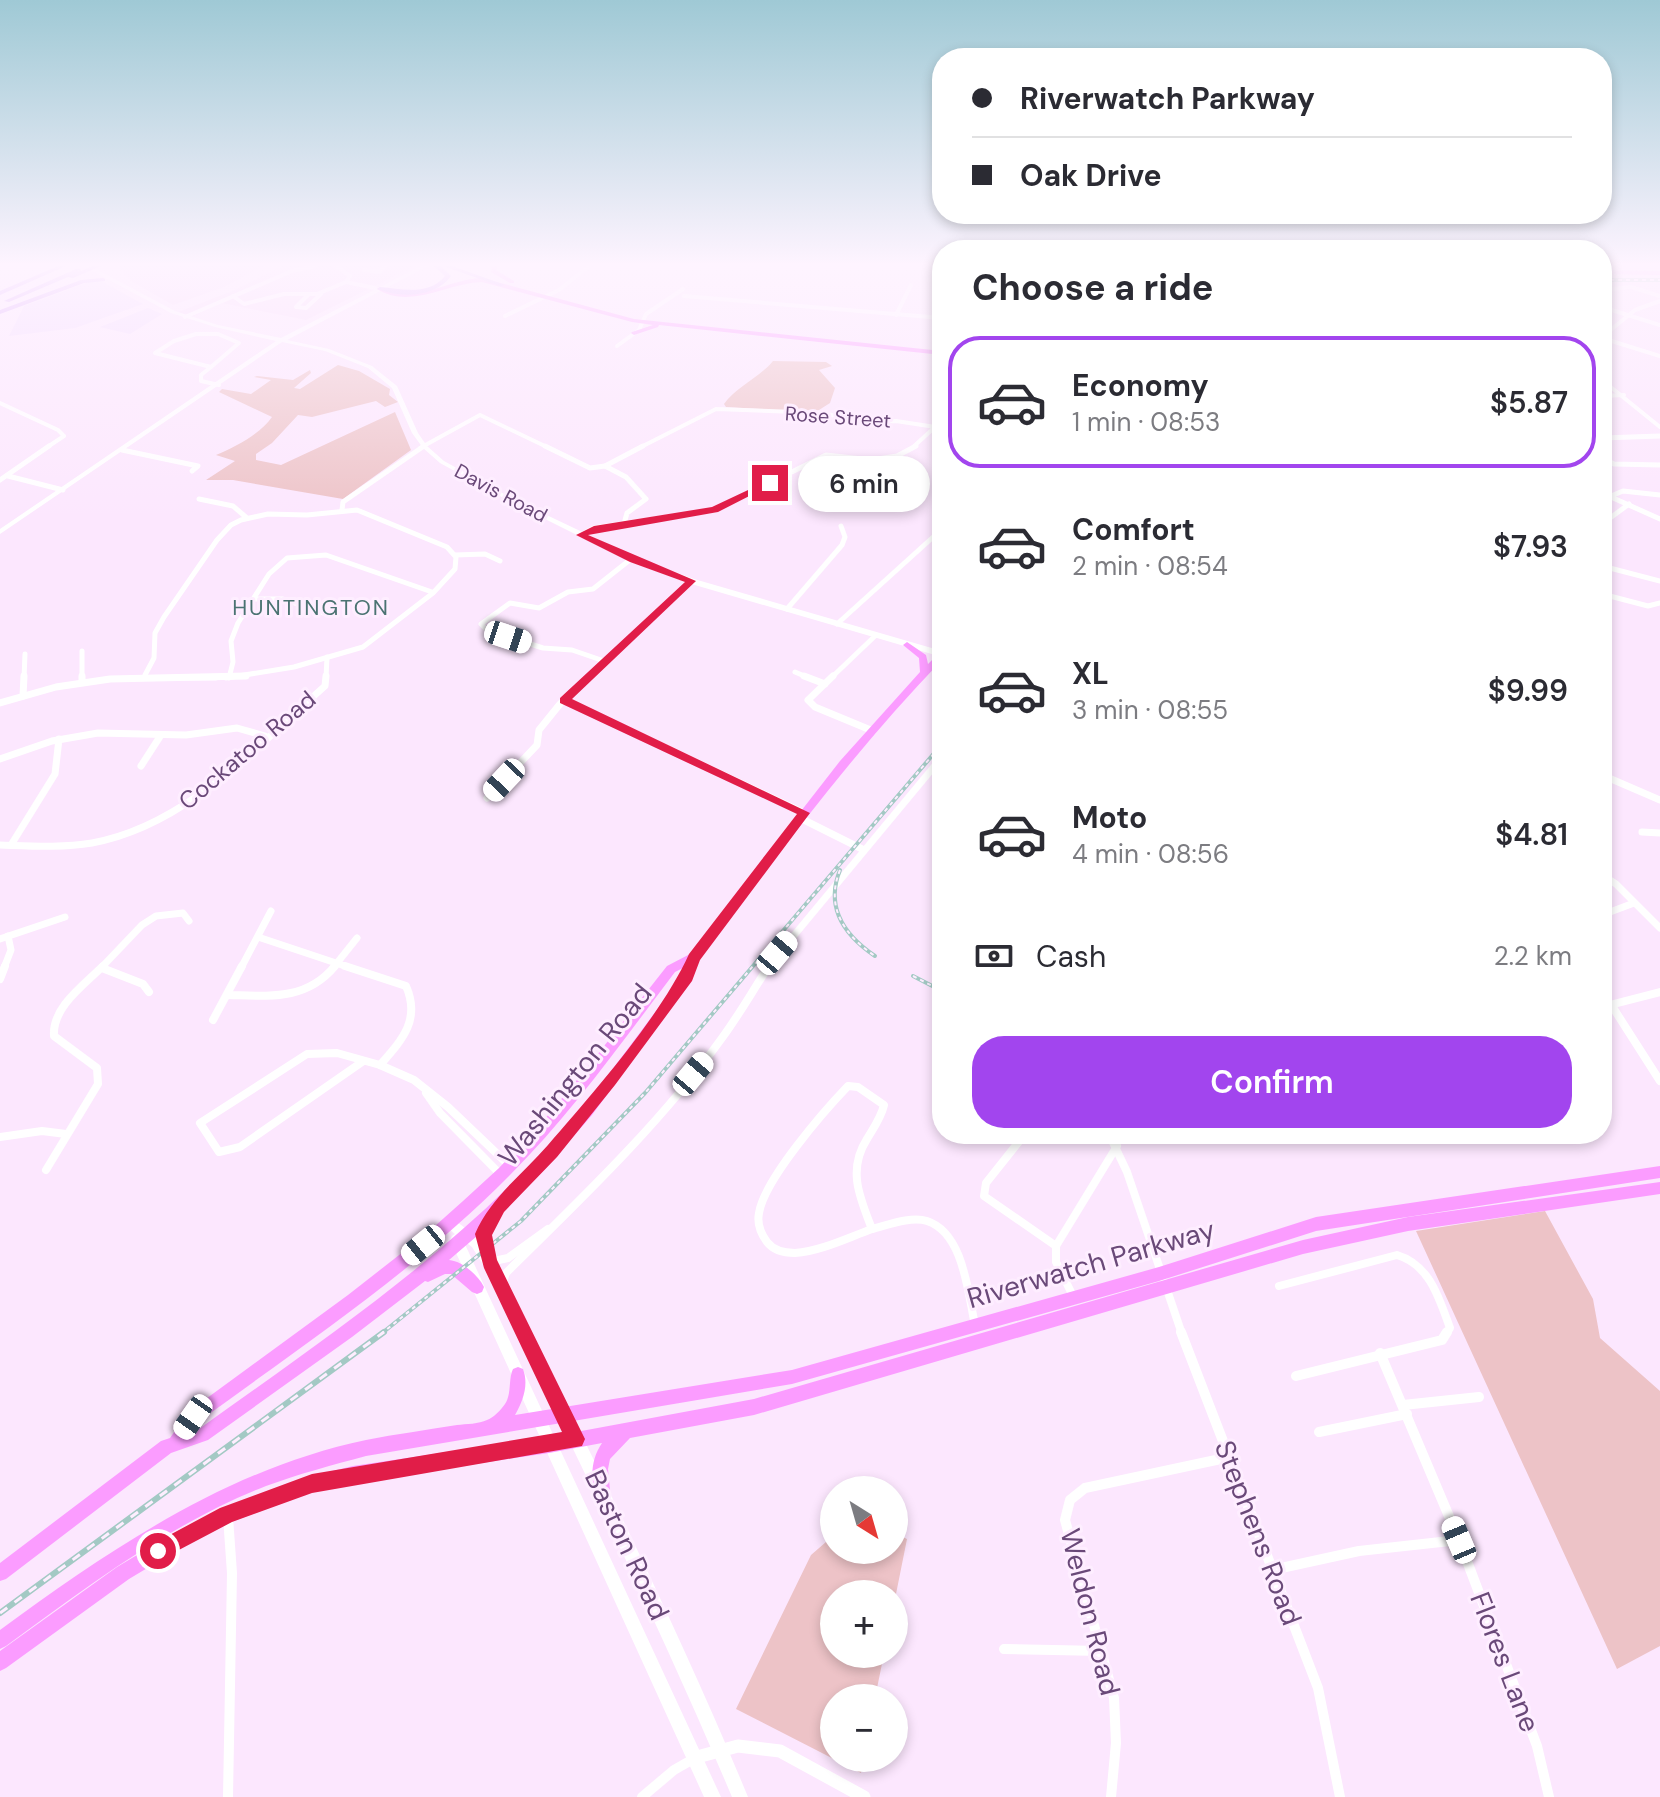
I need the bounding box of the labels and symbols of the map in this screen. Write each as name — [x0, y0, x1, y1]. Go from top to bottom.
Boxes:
street label: Rose Street — [784, 400, 892, 434]
callout: 6 min — [798, 455, 930, 511]
street label: Davis Road — [450, 458, 552, 528]
route end — [752, 465, 788, 501]
district label: HUNTINGTON — [232, 593, 390, 622]
car — [481, 618, 535, 656]
street label: Cockatoo Road — [172, 684, 322, 816]
car — [479, 754, 529, 806]
car — [752, 927, 802, 979]
street label: Washington Road — [490, 976, 660, 1174]
car — [668, 1048, 718, 1100]
street label: Riverwatch Parkway — [963, 1211, 1219, 1317]
car — [397, 1221, 449, 1269]
car — [169, 1390, 217, 1444]
street label: Stephens Road — [1206, 1435, 1310, 1631]
street label: Baston Road — [576, 1464, 678, 1626]
north arrow — [820, 1476, 908, 1564]
car — [1439, 1513, 1479, 1567]
street label: Weldon Road — [1051, 1525, 1129, 1699]
route start — [140, 1533, 176, 1569]
street label: Flores Lane — [1461, 1587, 1549, 1737]

